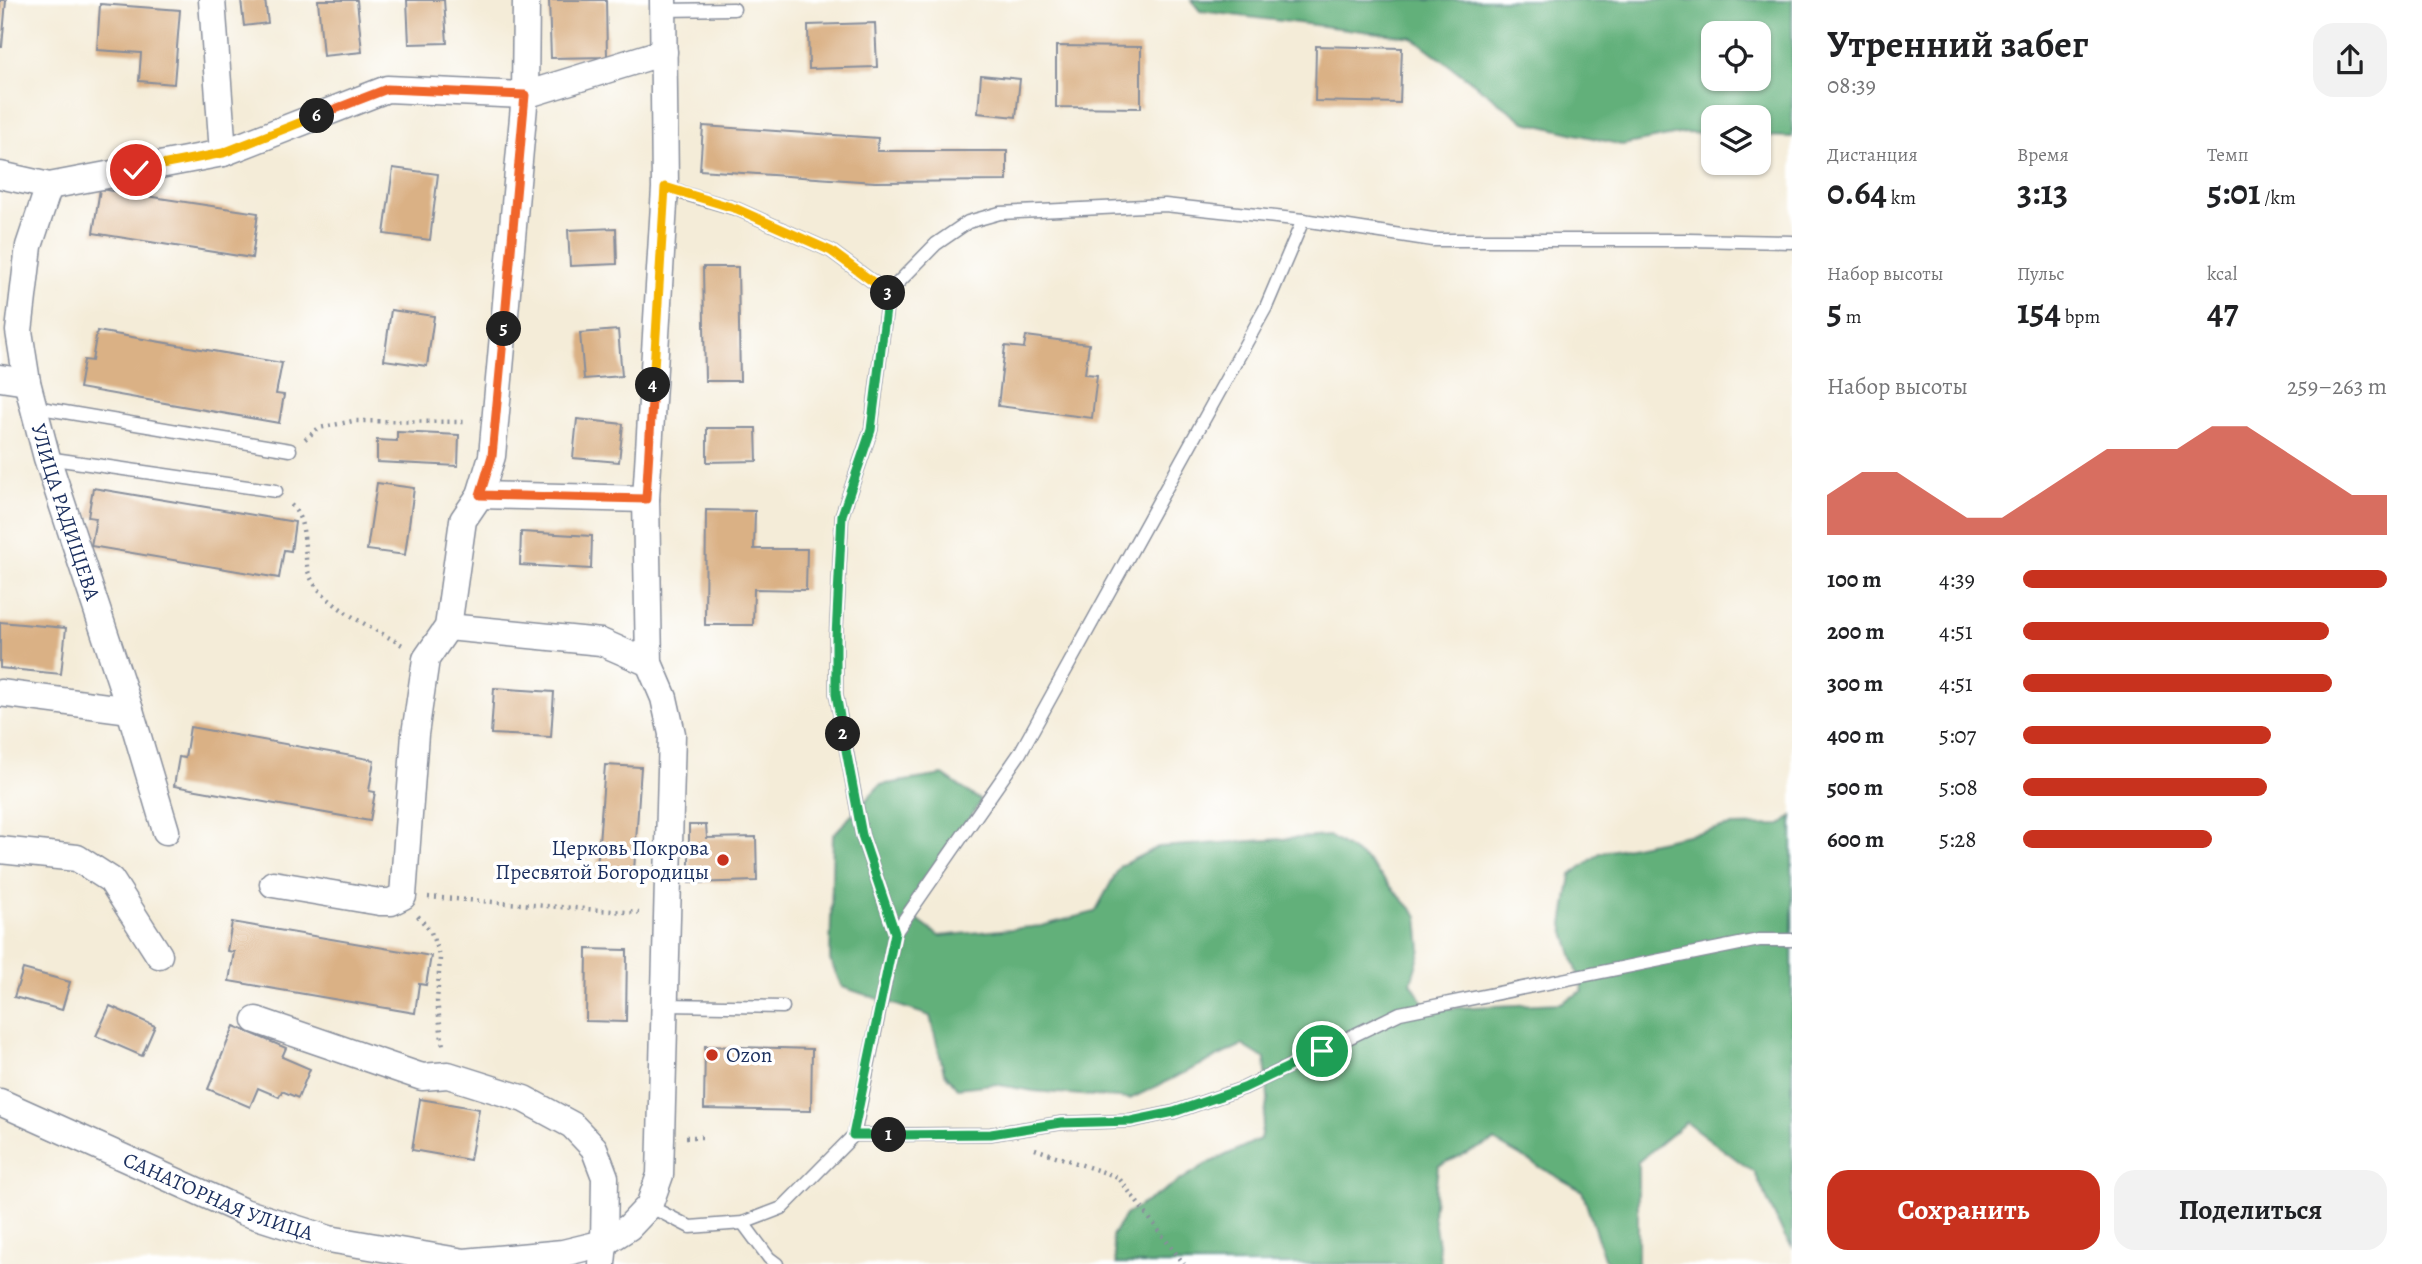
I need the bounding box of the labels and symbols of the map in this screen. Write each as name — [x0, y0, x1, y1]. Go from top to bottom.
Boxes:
pin: 6 — [300, 99, 334, 134]
pin — [106, 140, 166, 200]
pin: 3 — [870, 276, 906, 310]
pin: 5 — [486, 312, 522, 346]
pin: 4 — [636, 368, 670, 402]
street label: УЛИЦА РАДИЩЕВА — [25, 420, 107, 605]
pin: 2 — [826, 716, 860, 752]
place label: Церковь Покрова Пресвятой Богородицы — [495, 834, 709, 886]
marker: Церковь Покрова Пресвятой Богородицы — [715, 852, 731, 868]
pin — [1292, 1021, 1352, 1081]
place label: Ozon — [726, 1041, 772, 1069]
marker: Ozon — [704, 1047, 720, 1063]
pin: 1 — [872, 1118, 906, 1152]
street label: САНАТОРНАЯ УЛИЦА — [119, 1145, 317, 1247]

